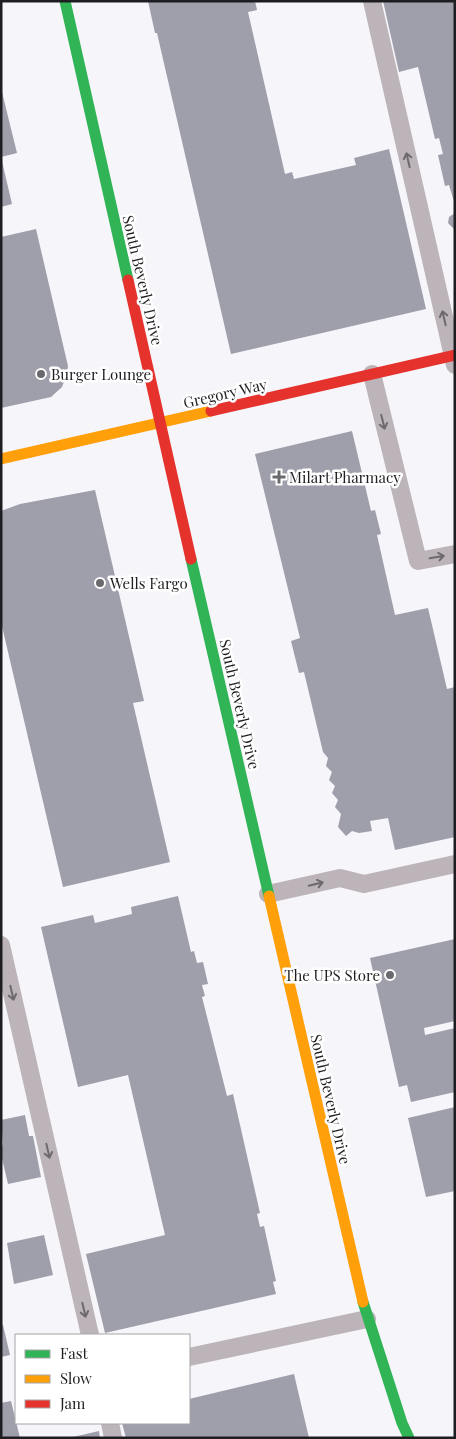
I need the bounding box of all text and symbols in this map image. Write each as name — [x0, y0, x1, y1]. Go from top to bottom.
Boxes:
one-way arrow — [403, 152, 412, 168]
street label: South Beverly Drive — [118, 213, 168, 347]
one-way arrow — [439, 311, 448, 327]
place label: Burger Lounge — [51, 364, 151, 384]
marker: Burger Lounge — [35, 368, 47, 380]
street label: Gregory Way — [181, 374, 269, 412]
one-way arrow — [379, 413, 388, 429]
place label: Milart Pharmacy — [289, 467, 401, 487]
marker: Milart Pharmacy — [273, 471, 285, 483]
one-way arrow — [429, 552, 445, 562]
place label: Wells Fargo — [109, 573, 188, 593]
marker: Wells Fargo — [94, 577, 106, 589]
street label: South Beverly Drive — [215, 637, 265, 771]
one-way arrow — [308, 879, 324, 888]
place label: The UPS Store — [284, 965, 380, 985]
marker: The UPS Store — [384, 969, 396, 981]
one-way arrow — [8, 984, 17, 1000]
street label: South Beverly Drive — [306, 1032, 356, 1166]
one-way arrow — [44, 1143, 53, 1159]
one-way arrow — [80, 1301, 89, 1317]
legend — [15, 1334, 190, 1424]
text: Fast — [60, 1343, 89, 1363]
text: Slow — [60, 1368, 92, 1388]
text: Jam — [59, 1393, 86, 1413]

